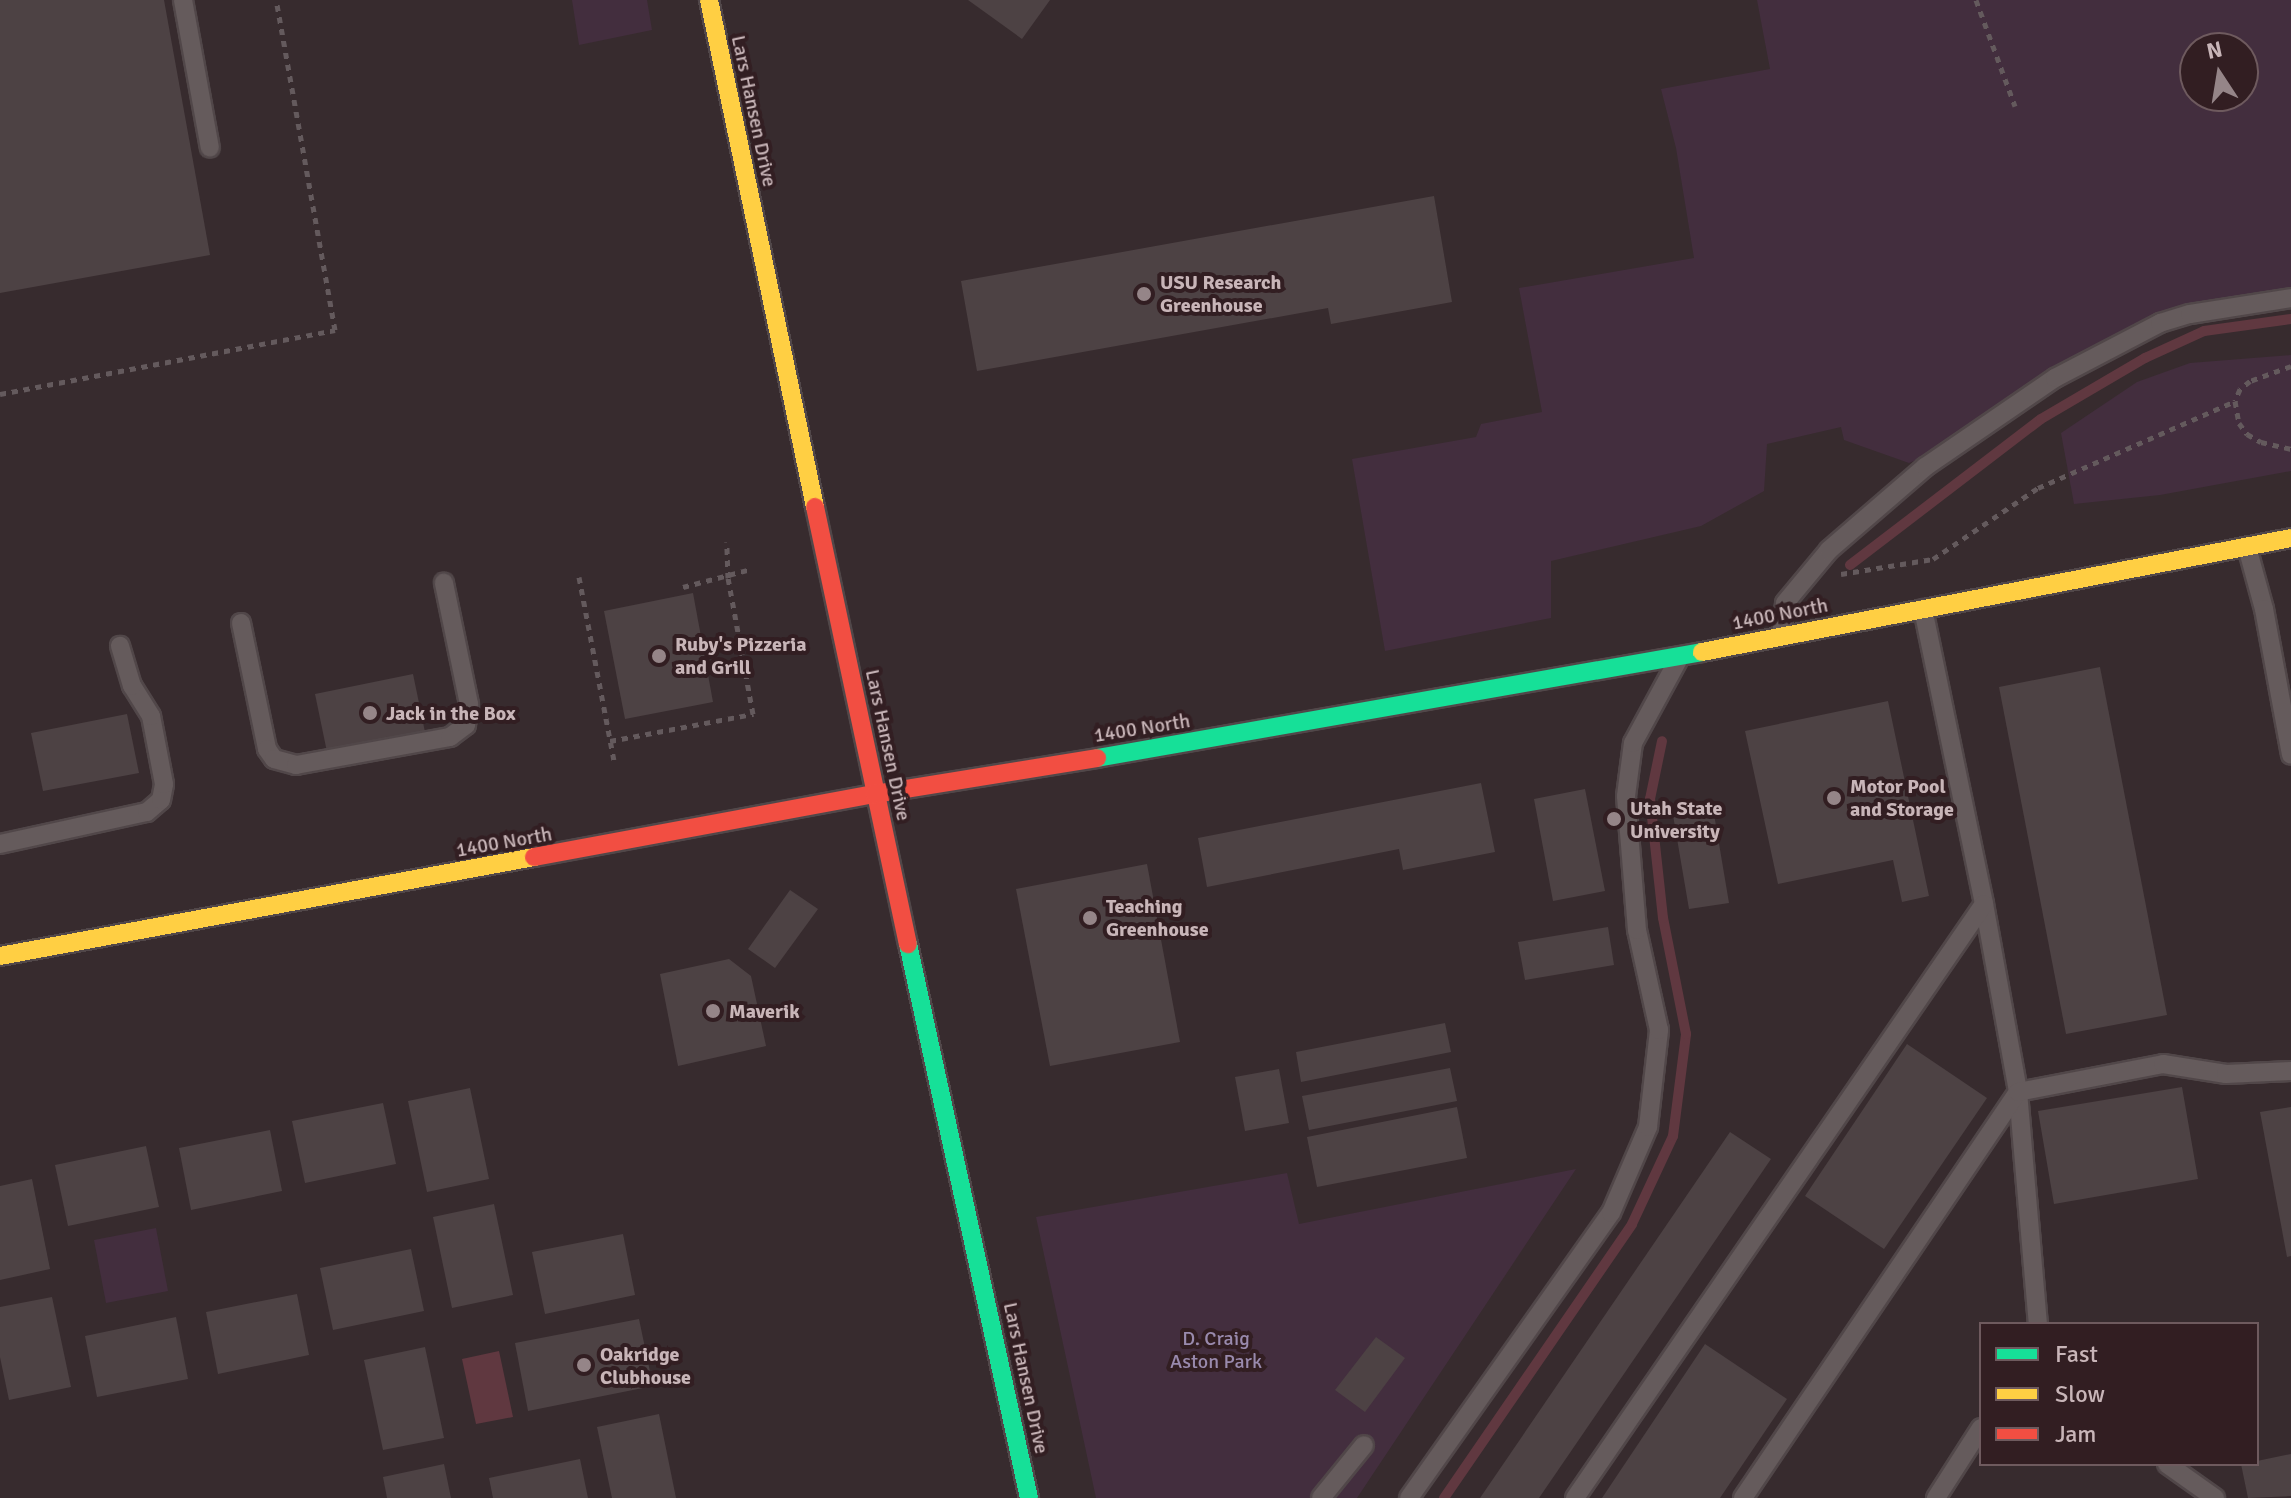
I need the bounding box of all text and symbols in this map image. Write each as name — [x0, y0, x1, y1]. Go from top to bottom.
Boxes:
north arrow — [2179, 32, 2259, 112]
street label: Lars Hansen Drive — [726, 33, 782, 189]
text: N — [2204, 35, 2225, 65]
place label: USU Research Greenhouse — [1160, 270, 1281, 317]
marker: USU Research Greenhouse — [1135, 285, 1153, 303]
street label: 1400 North — [1730, 593, 1830, 635]
place label: Ruby's Pizzeria and Grill — [675, 632, 806, 679]
marker: Ruby's Pizzeria and Grill — [650, 647, 668, 665]
street label: Lars Hansen Drive — [860, 667, 916, 823]
place label: Jack in the Box — [386, 701, 516, 725]
marker: Jack in the Box — [361, 704, 379, 722]
street label: 1400 North — [1092, 709, 1192, 747]
place label: Motor Pool and Storage — [1850, 774, 1954, 821]
marker: Motor Pool and Storage — [1825, 789, 1843, 807]
place label: Utah State University — [1630, 796, 1722, 843]
marker: Utah State University — [1605, 810, 1623, 828]
street label: 1400 North — [454, 822, 554, 862]
place label: Teaching Greenhouse — [1106, 894, 1209, 941]
marker: Teaching Greenhouse — [1081, 909, 1099, 927]
place label: Maverik — [729, 999, 800, 1023]
marker: Maverik — [704, 1002, 722, 1020]
street label: Lars Hansen Drive — [998, 1300, 1054, 1456]
legend — [1979, 1322, 2259, 1466]
park label: D. Craig Aston Park — [1170, 1326, 1262, 1373]
text: Fast — [2055, 1339, 2098, 1369]
place label: Oakridge Clubhouse — [600, 1342, 691, 1389]
marker: Oakridge Clubhouse — [575, 1356, 593, 1374]
text: Slow — [2055, 1379, 2105, 1409]
text: Jam — [2055, 1419, 2096, 1449]

